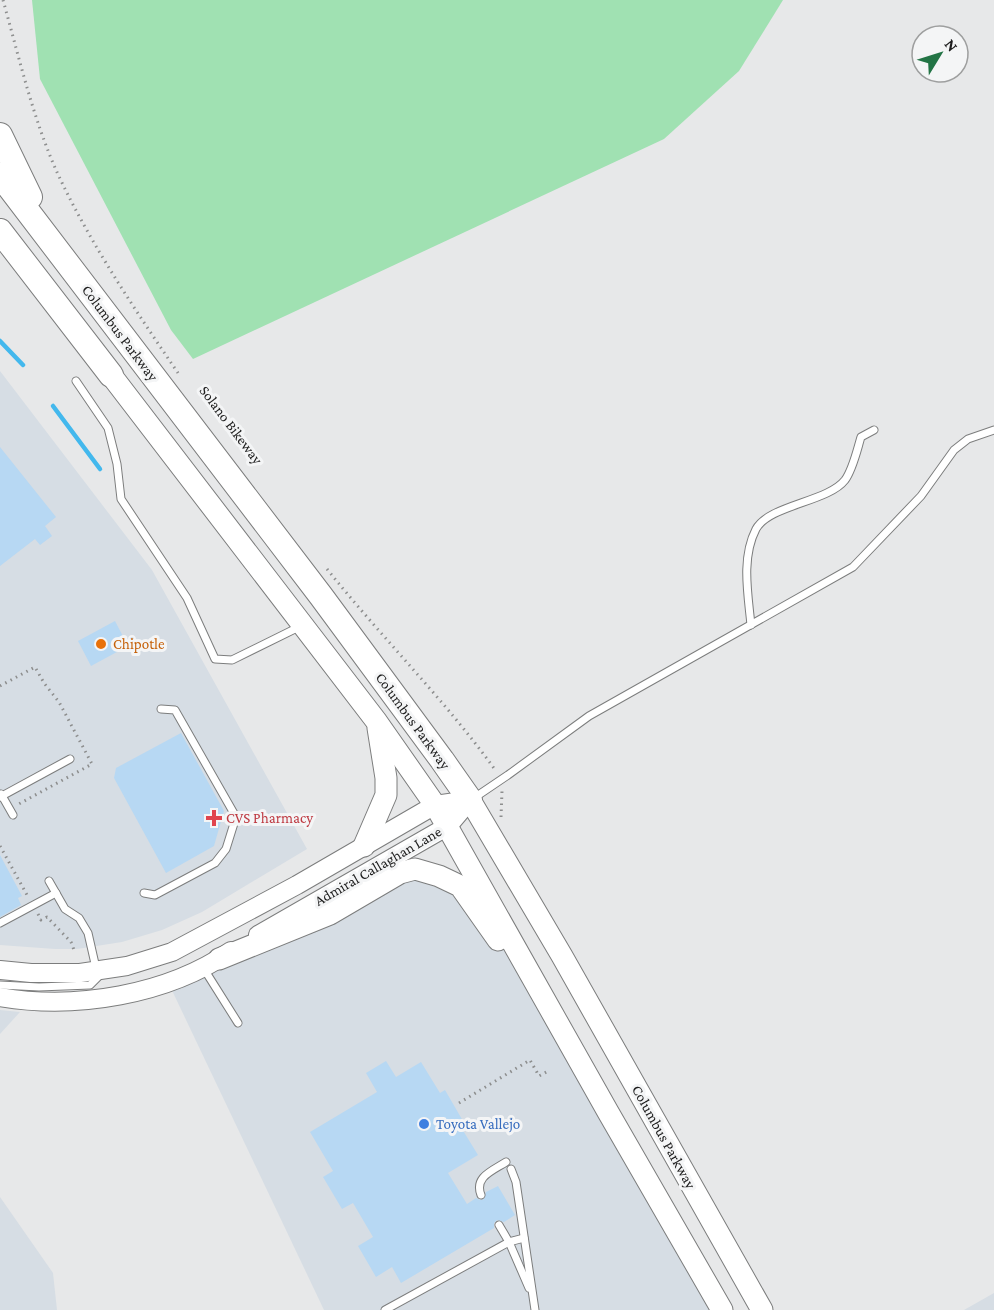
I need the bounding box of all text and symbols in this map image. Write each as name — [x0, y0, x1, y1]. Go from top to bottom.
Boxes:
north arrow — [910, 24, 970, 84]
text: N — [941, 36, 962, 55]
street label: Columbus Parkway — [78, 282, 161, 385]
street label: Solano Bikeway — [195, 383, 266, 468]
place label: Chipotle — [113, 636, 165, 653]
marker: Chipotle — [94, 637, 108, 651]
street label: Columbus Parkway — [372, 670, 454, 773]
place label: CVS Pharmacy — [226, 810, 313, 827]
marker: CVS Pharmacy — [207, 811, 221, 825]
street label: Admiral Callaghan Lane — [312, 823, 445, 910]
street label: Columbus Parkway — [628, 1083, 699, 1192]
place label: Toyota Vallejo — [436, 1116, 520, 1133]
marker: Toyota Vallejo — [417, 1117, 431, 1131]

